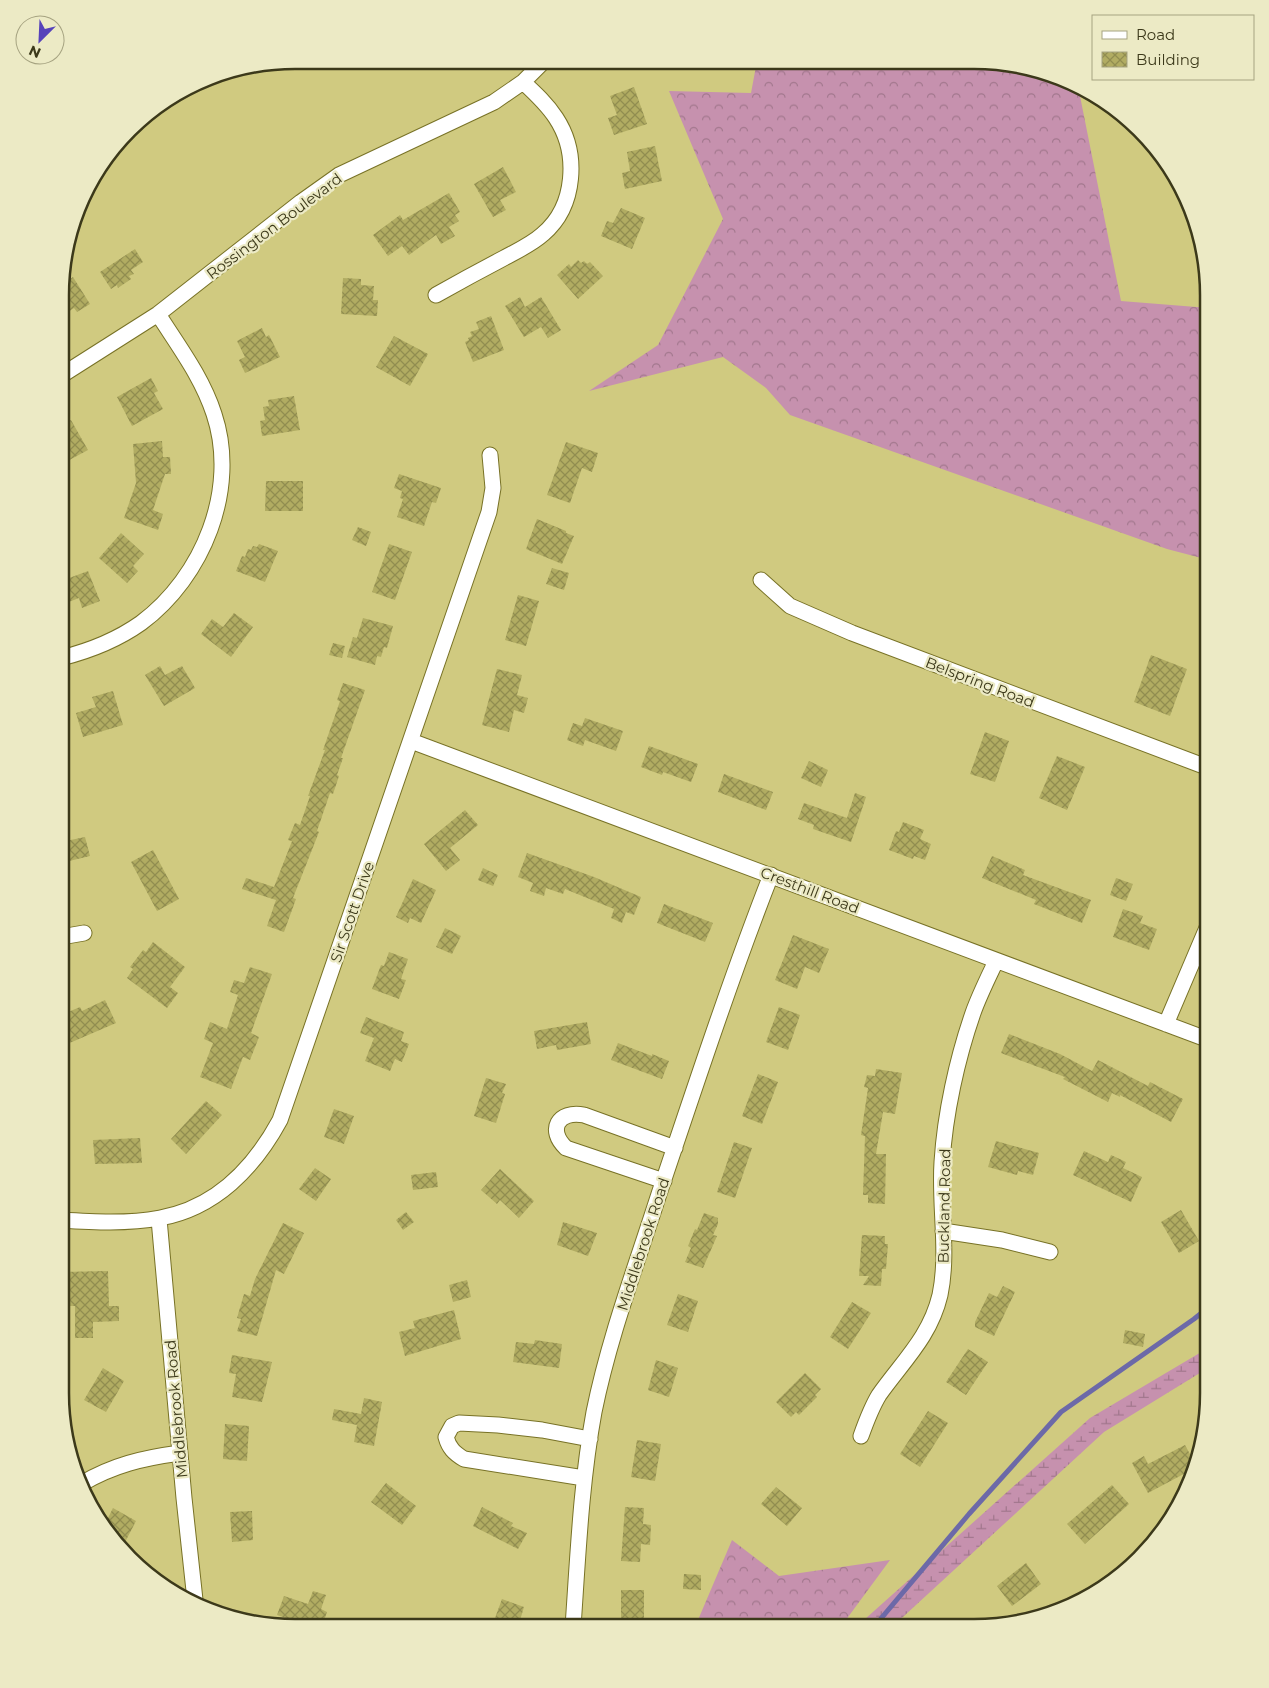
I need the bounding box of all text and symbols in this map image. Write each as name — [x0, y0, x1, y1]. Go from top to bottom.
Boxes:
north arrow — [15, 15, 65, 65]
legend — [1092, 15, 1254, 80]
text: Road — [1136, 25, 1175, 44]
text: N — [26, 41, 44, 62]
text: Building — [1136, 50, 1200, 69]
street label: Rossington Boulevard — [202, 169, 346, 283]
street label: Belspring Road — [923, 652, 1037, 712]
street label: Sir Scott Drive — [326, 859, 378, 965]
street label: Cresthill Road — [758, 862, 862, 918]
street label: Buckland Road — [933, 1148, 955, 1264]
street label: Middlebrook Road — [613, 1175, 673, 1313]
street label: Middlebrook Road — [160, 1339, 192, 1479]

